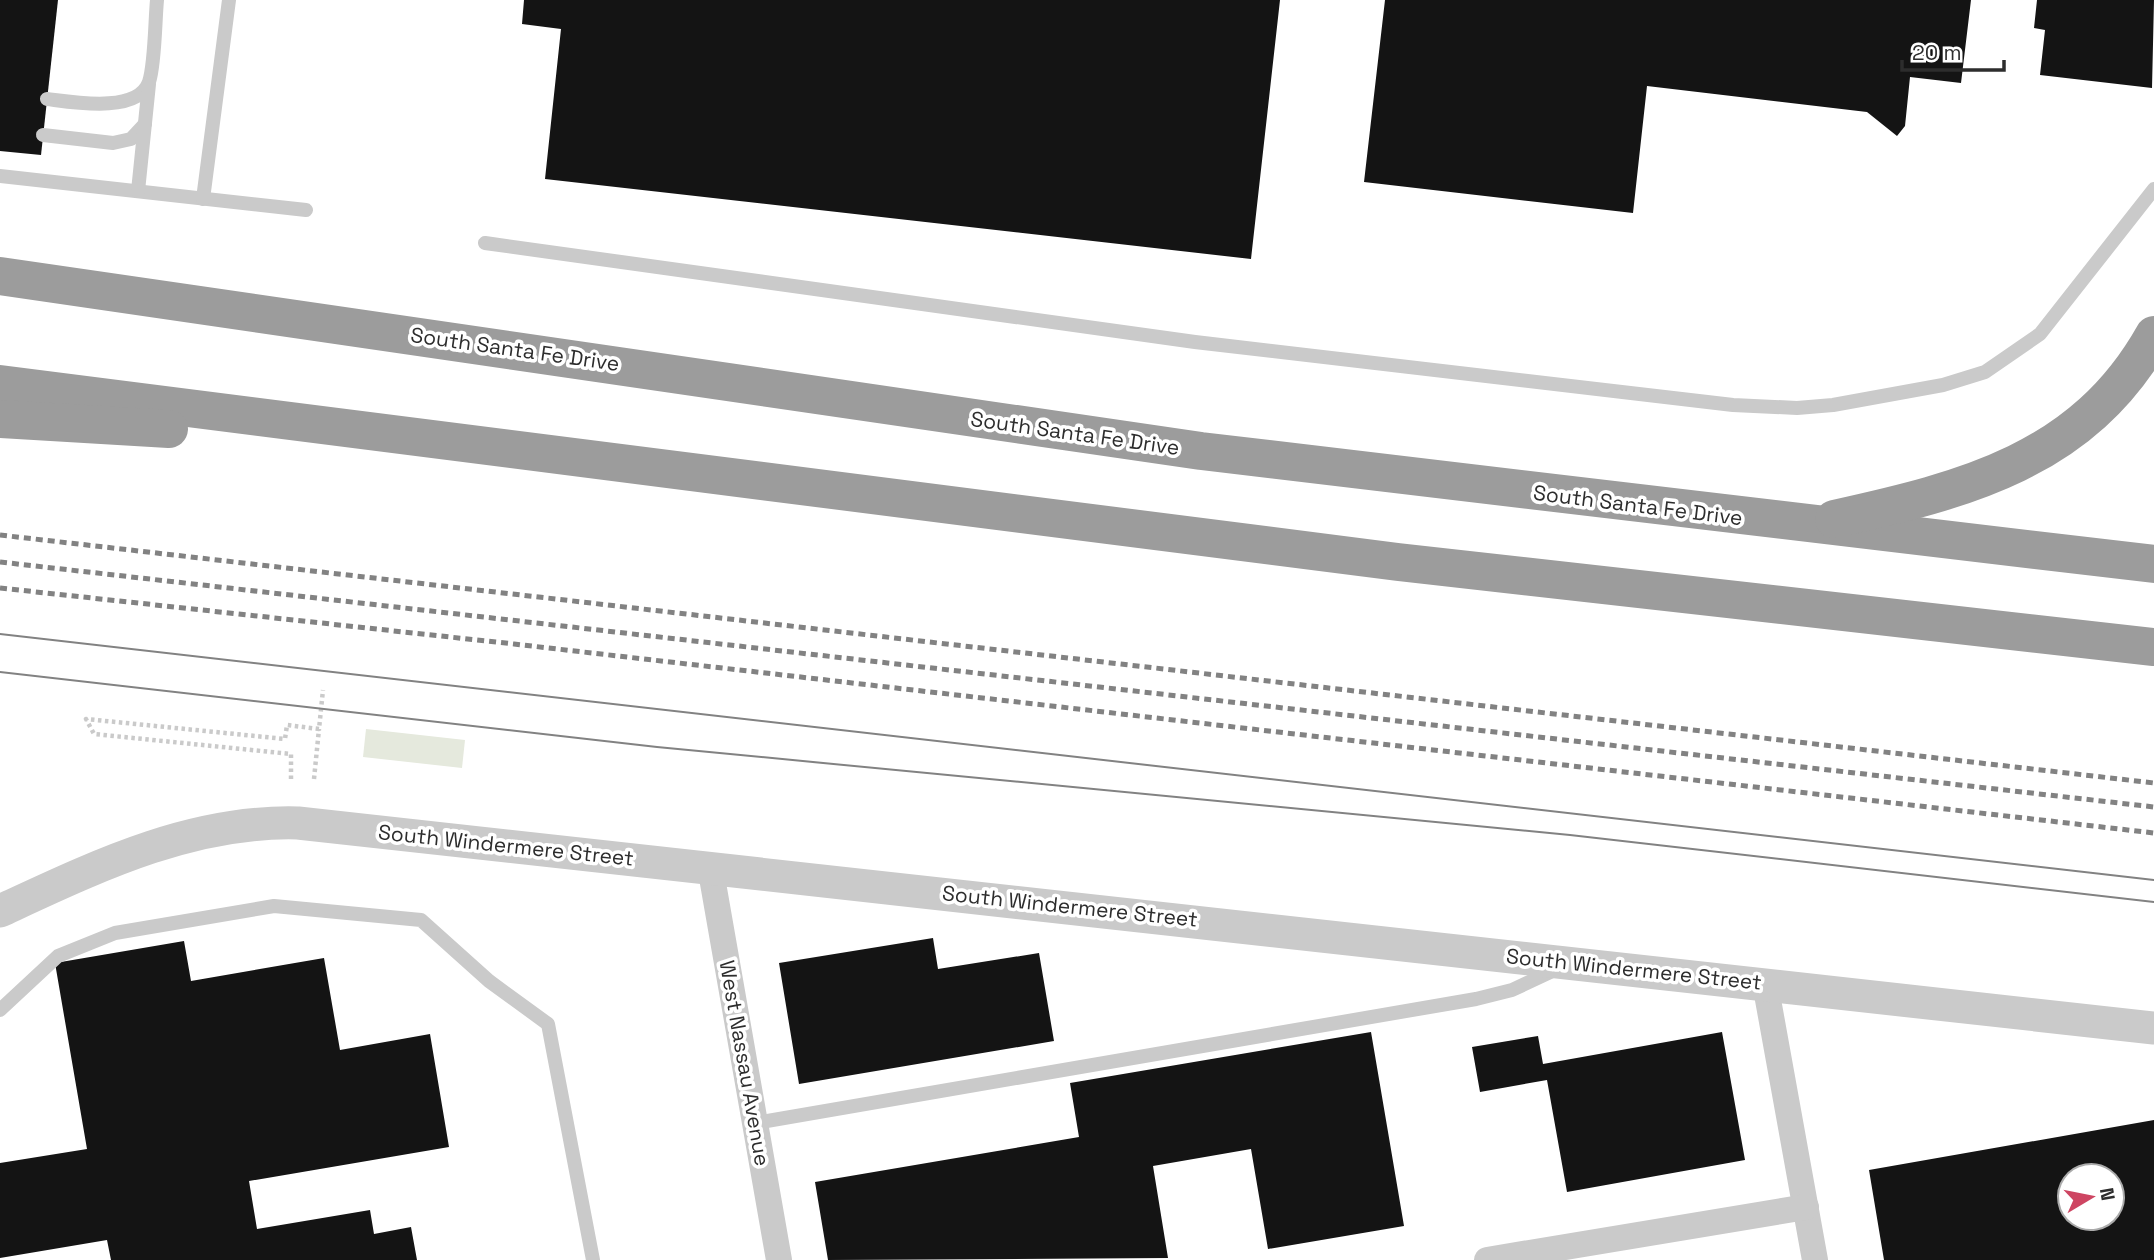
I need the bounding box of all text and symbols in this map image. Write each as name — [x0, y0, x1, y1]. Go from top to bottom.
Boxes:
scale bar — [1902, 28, 2004, 72]
text: 20 m — [1912, 39, 1962, 66]
street label: South Santa Fe Drive — [409, 321, 621, 377]
street label: South Santa Fe Drive — [969, 405, 1181, 461]
street label: South Santa Fe Drive — [1532, 479, 1744, 531]
street label: South Windermere Street — [377, 818, 635, 872]
street label: South Windermere Street — [941, 879, 1199, 933]
street label: South Windermere Street — [1505, 942, 1763, 996]
street label: West Nassau Avenue — [714, 958, 776, 1168]
north arrow — [2056, 1162, 2126, 1232]
text: N — [2094, 1186, 2121, 1203]

